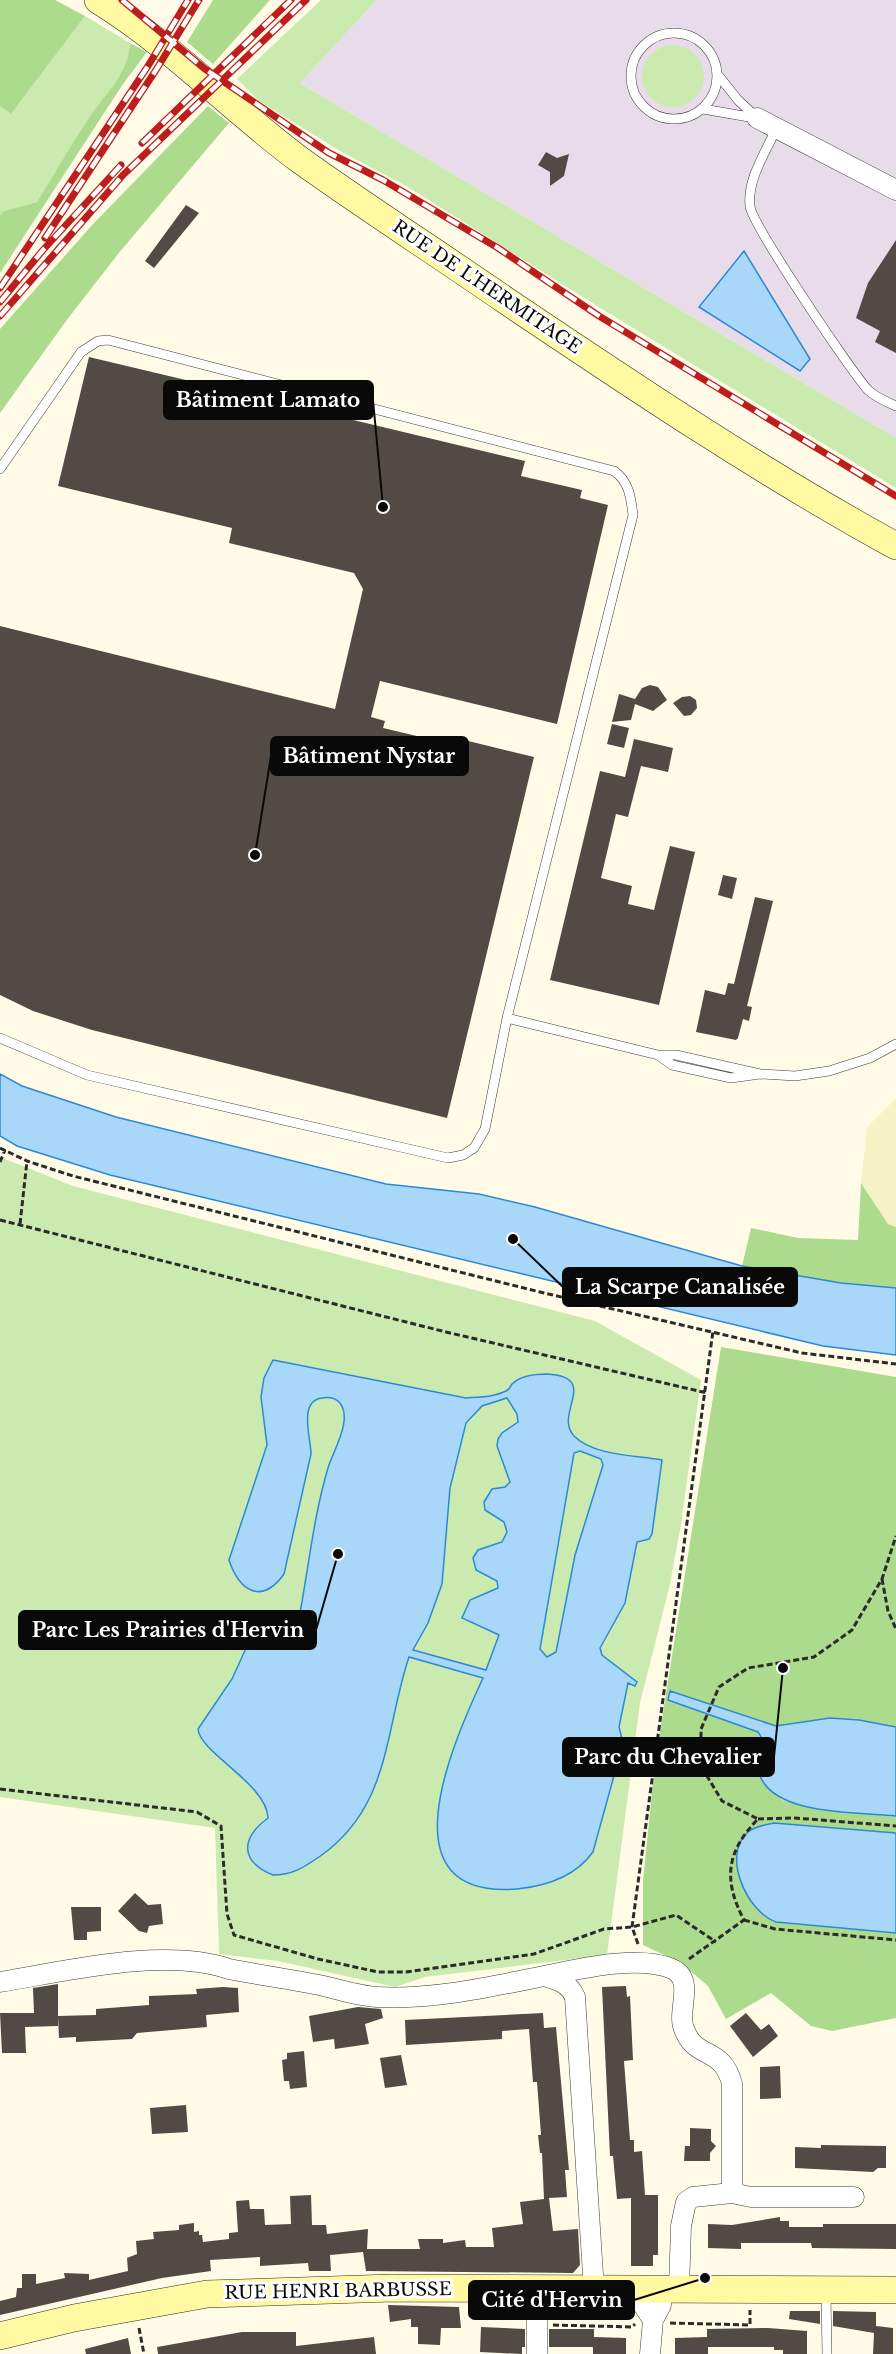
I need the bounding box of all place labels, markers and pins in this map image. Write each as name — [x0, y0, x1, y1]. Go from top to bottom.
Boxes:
callout: Bâtiment Lamato — [164, 381, 373, 419]
callout: Bâtiment Nystar — [271, 737, 468, 775]
callout: La Scarpe Canalisée — [563, 1268, 797, 1306]
callout: Parc Les Prairies d'Hervin — [19, 1611, 316, 1649]
callout: Parc du Chevalier — [563, 1738, 774, 1776]
callout: Cité d'Hervin — [469, 2281, 634, 2319]

